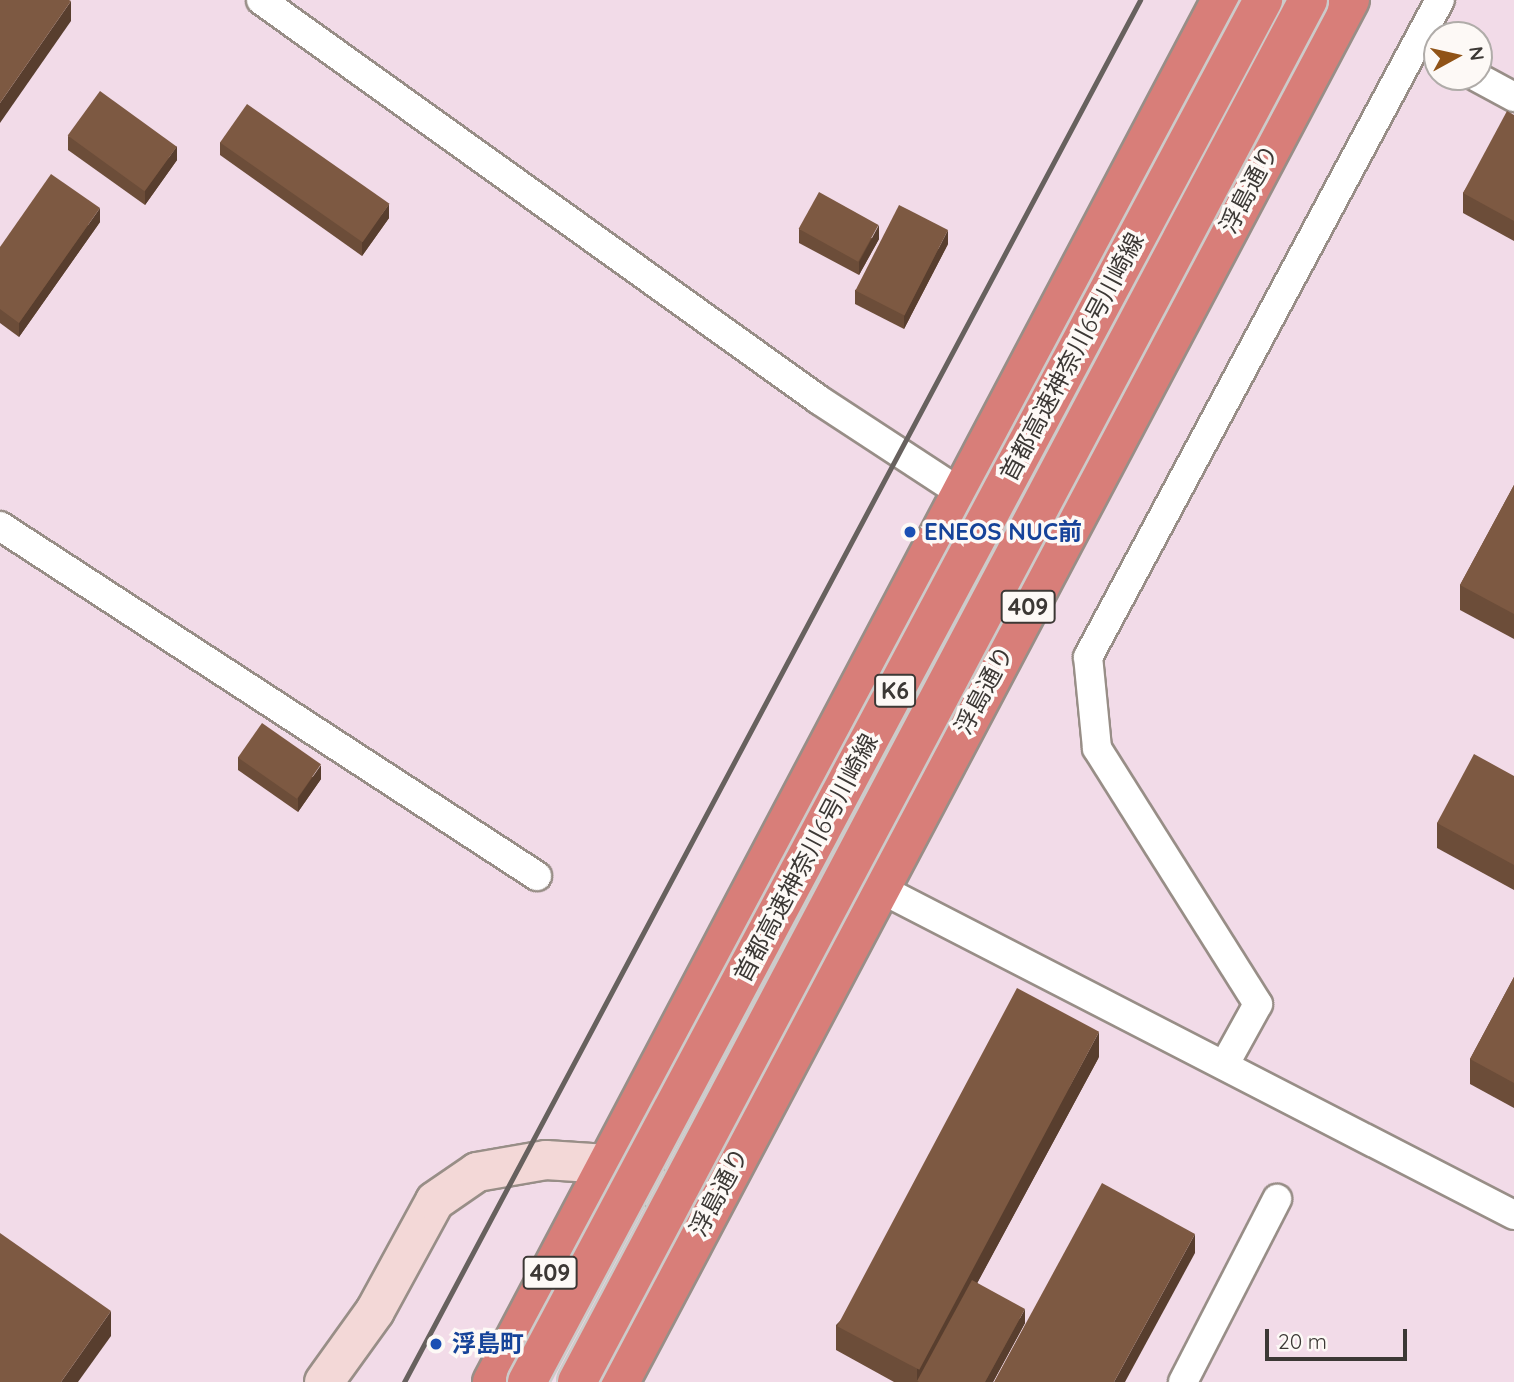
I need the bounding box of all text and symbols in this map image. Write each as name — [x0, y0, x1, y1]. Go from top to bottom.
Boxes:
north arrow — [1423, 21, 1493, 91]
text: N — [1464, 45, 1490, 62]
street label: 浮島通り — [1214, 140, 1284, 238]
street label: 首都高速神奈川6号川崎線 — [994, 228, 1150, 486]
place label: ENEOS NUC前 — [924, 518, 1082, 546]
marker: ENEOS NUC前 — [902, 524, 918, 540]
road number: 409 — [1000, 587, 1056, 626]
street label: 浮島通り — [949, 641, 1019, 739]
road number: K6 — [874, 671, 916, 710]
street label: 首都高速神奈川6号川崎線 — [728, 729, 884, 987]
street label: 浮島通り — [684, 1143, 754, 1241]
road number: 409 — [522, 1254, 578, 1292]
scale bar — [1269, 1316, 1411, 1360]
text: 20 m — [1278, 1328, 1327, 1354]
place label: 浮島町 — [452, 1330, 524, 1358]
marker: 浮島町 — [426, 1334, 446, 1354]

